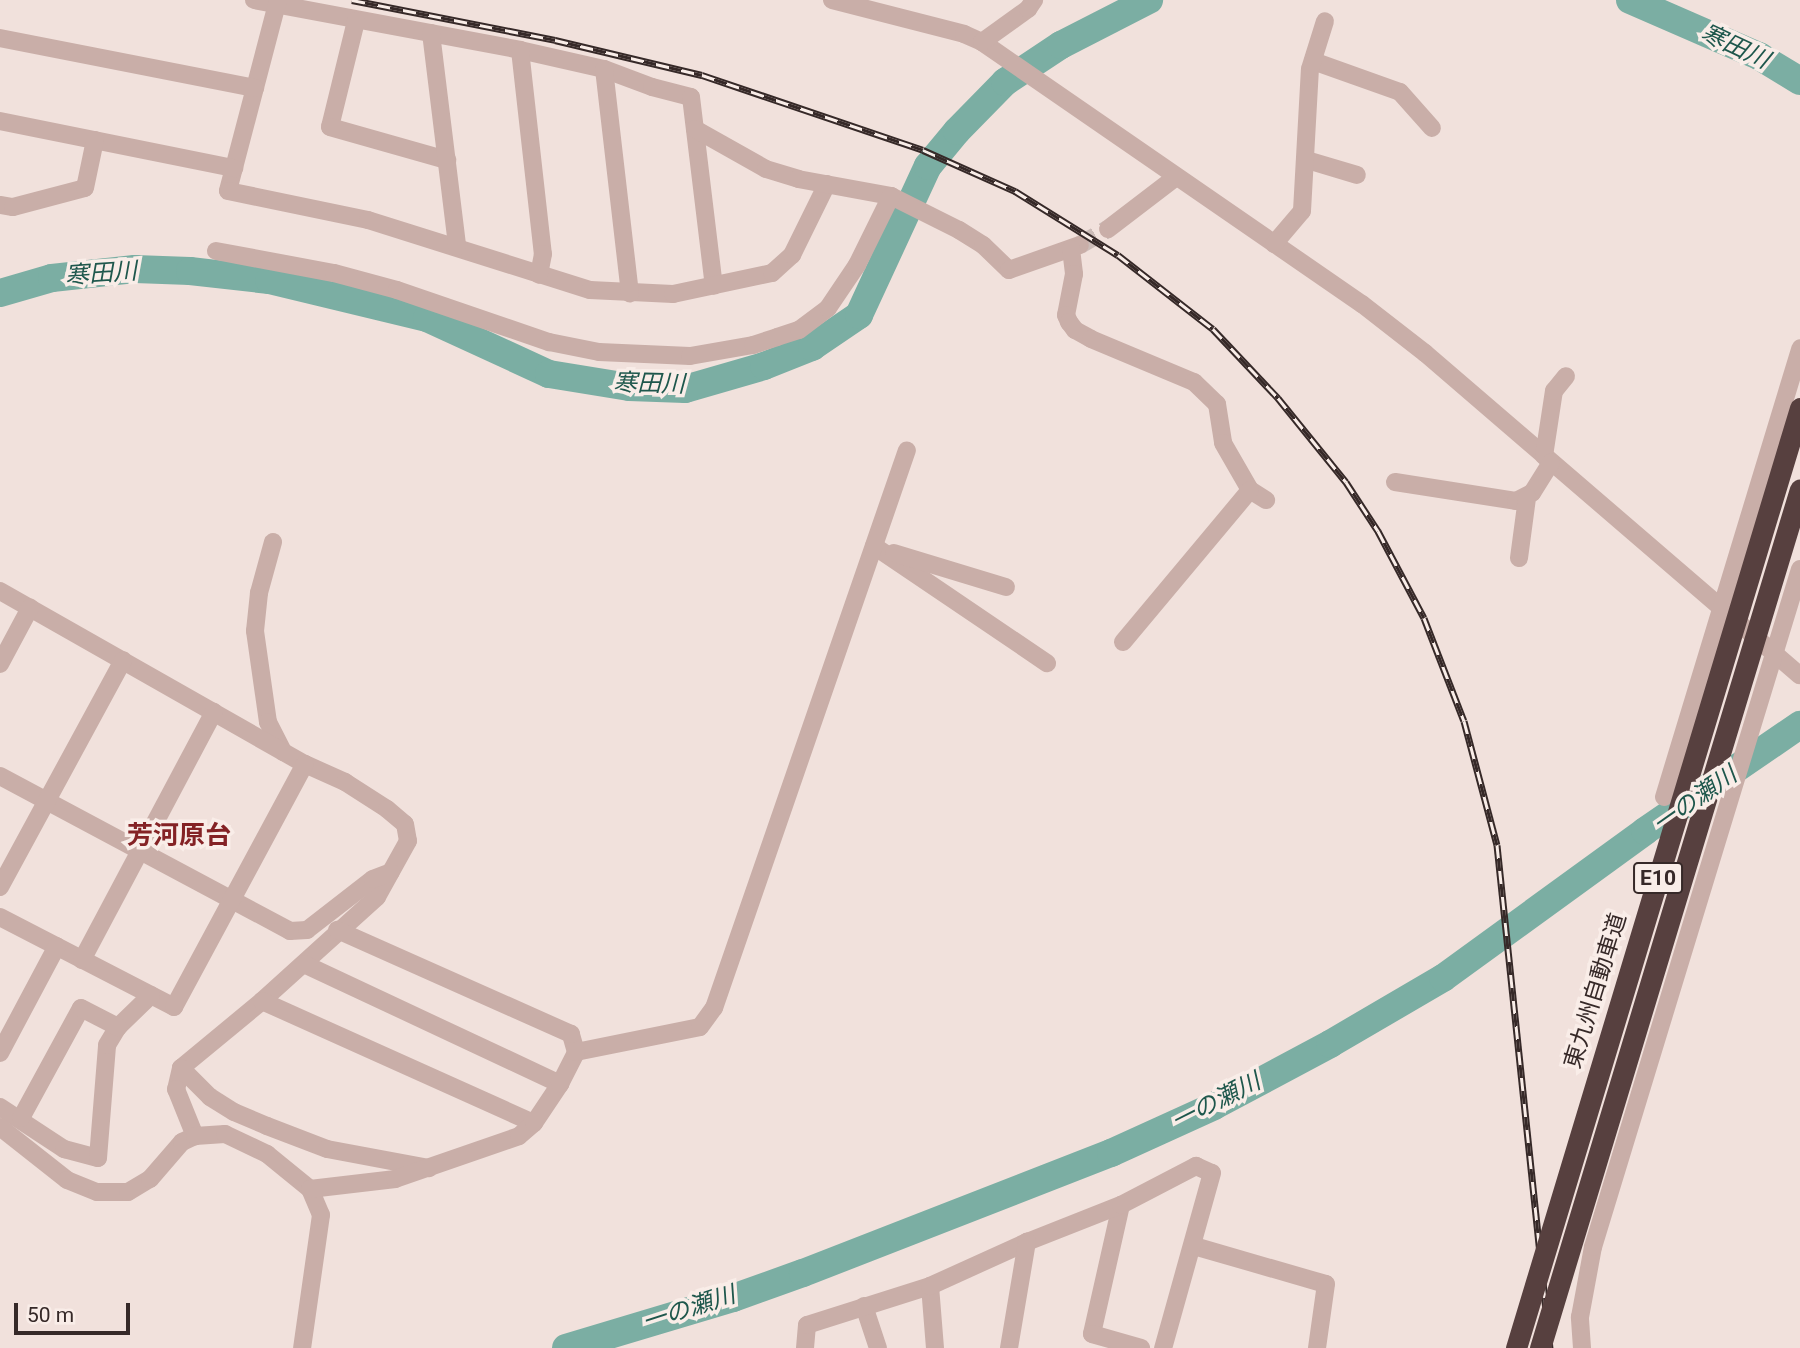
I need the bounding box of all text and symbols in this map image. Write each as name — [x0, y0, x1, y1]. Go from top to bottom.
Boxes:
water label: 寒田川 — [1696, 19, 1774, 75]
water label: 寒田川 — [64, 257, 138, 291]
water label: 寒田川 — [613, 369, 685, 399]
water label: 一の瀬川 — [1647, 761, 1743, 839]
district label: 芳河原台 — [127, 820, 231, 852]
road number: E10 — [1632, 860, 1684, 896]
street label: 東九州自動車道 — [1559, 910, 1633, 1072]
water label: 一の瀬川 — [1167, 1067, 1265, 1137]
water label: 一の瀬川 — [639, 1280, 739, 1338]
scale bar — [18, 1288, 133, 1332]
text: 50 m — [27, 1303, 74, 1327]

